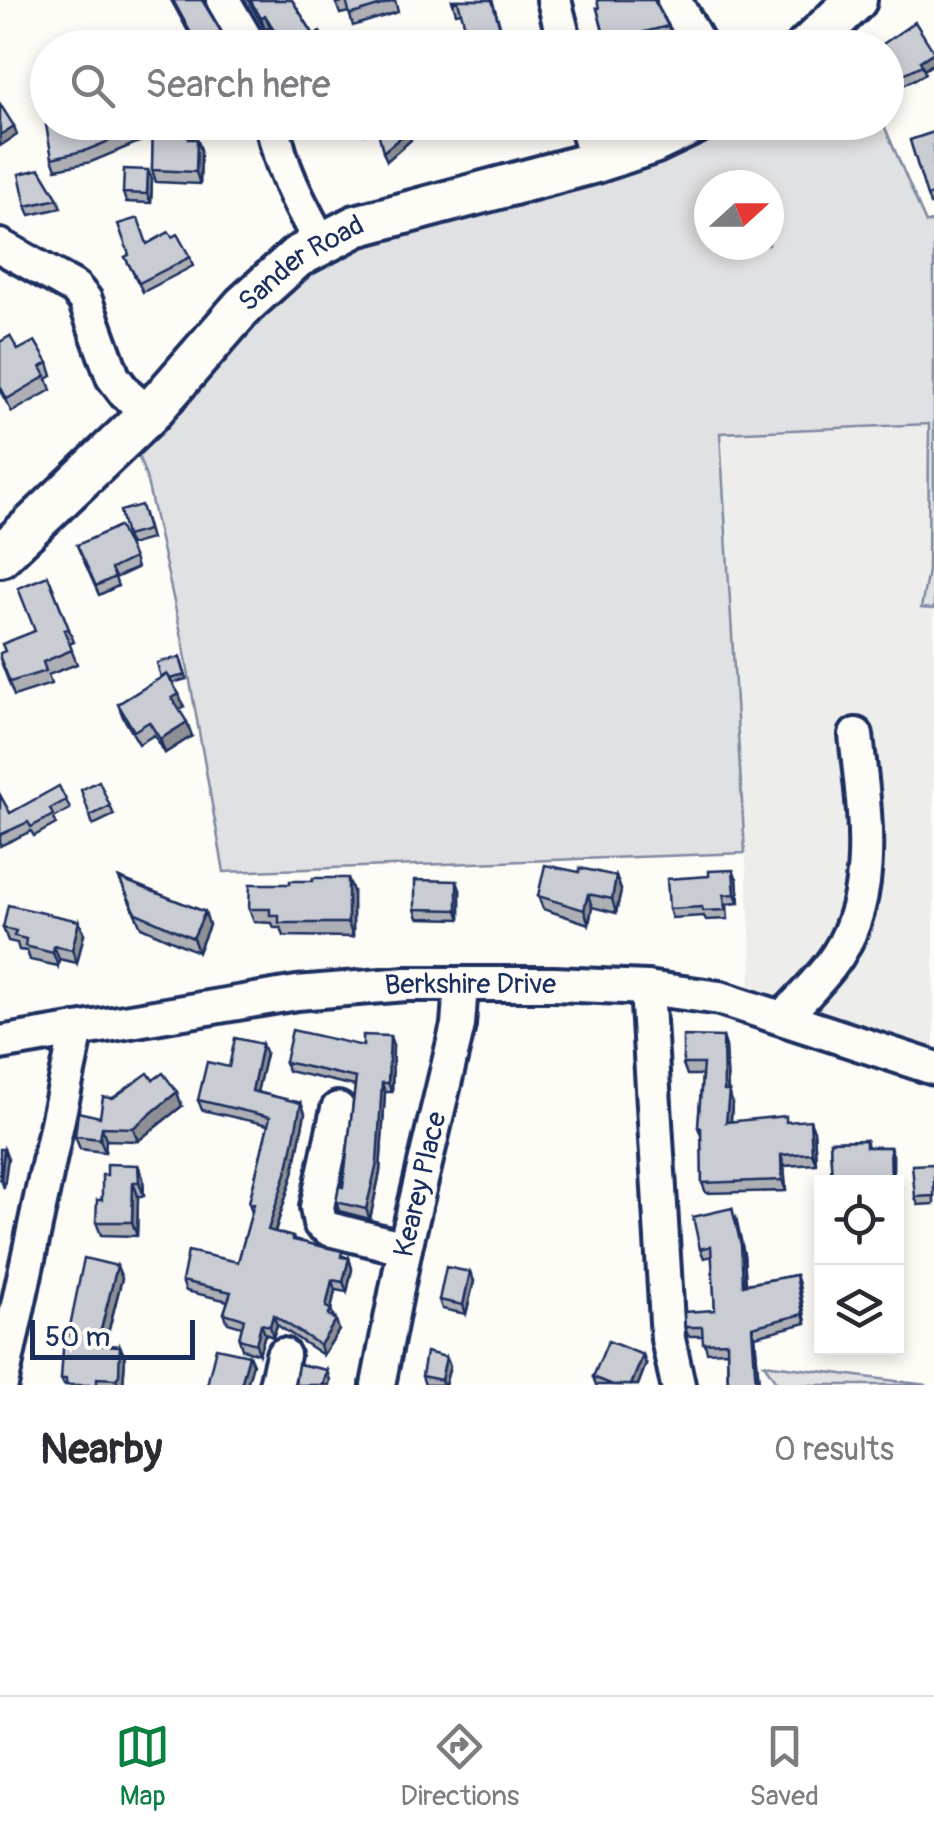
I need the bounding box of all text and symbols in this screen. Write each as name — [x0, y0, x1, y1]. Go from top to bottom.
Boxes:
search box — [30, 30, 904, 140]
icon: search — [65, 58, 120, 113]
text: Search here — [145, 61, 331, 109]
north arrow — [694, 170, 784, 260]
street label: Sander Road — [231, 207, 370, 319]
street label: Berkshire Drive — [383, 967, 556, 1003]
street label: Kearey Place — [386, 1108, 454, 1260]
map controls — [814, 1175, 904, 1355]
button: locate — [814, 1175, 904, 1265]
button: layers — [814, 1265, 904, 1355]
scale bar — [30, 1315, 195, 1360]
text: 50 m — [45, 1320, 110, 1355]
text: Nearby — [40, 1424, 162, 1476]
text: 0 results — [774, 1430, 894, 1470]
tab: Map — [115, 1719, 170, 1814]
tab: Directions — [400, 1719, 519, 1814]
tab: Saved — [749, 1719, 819, 1814]

